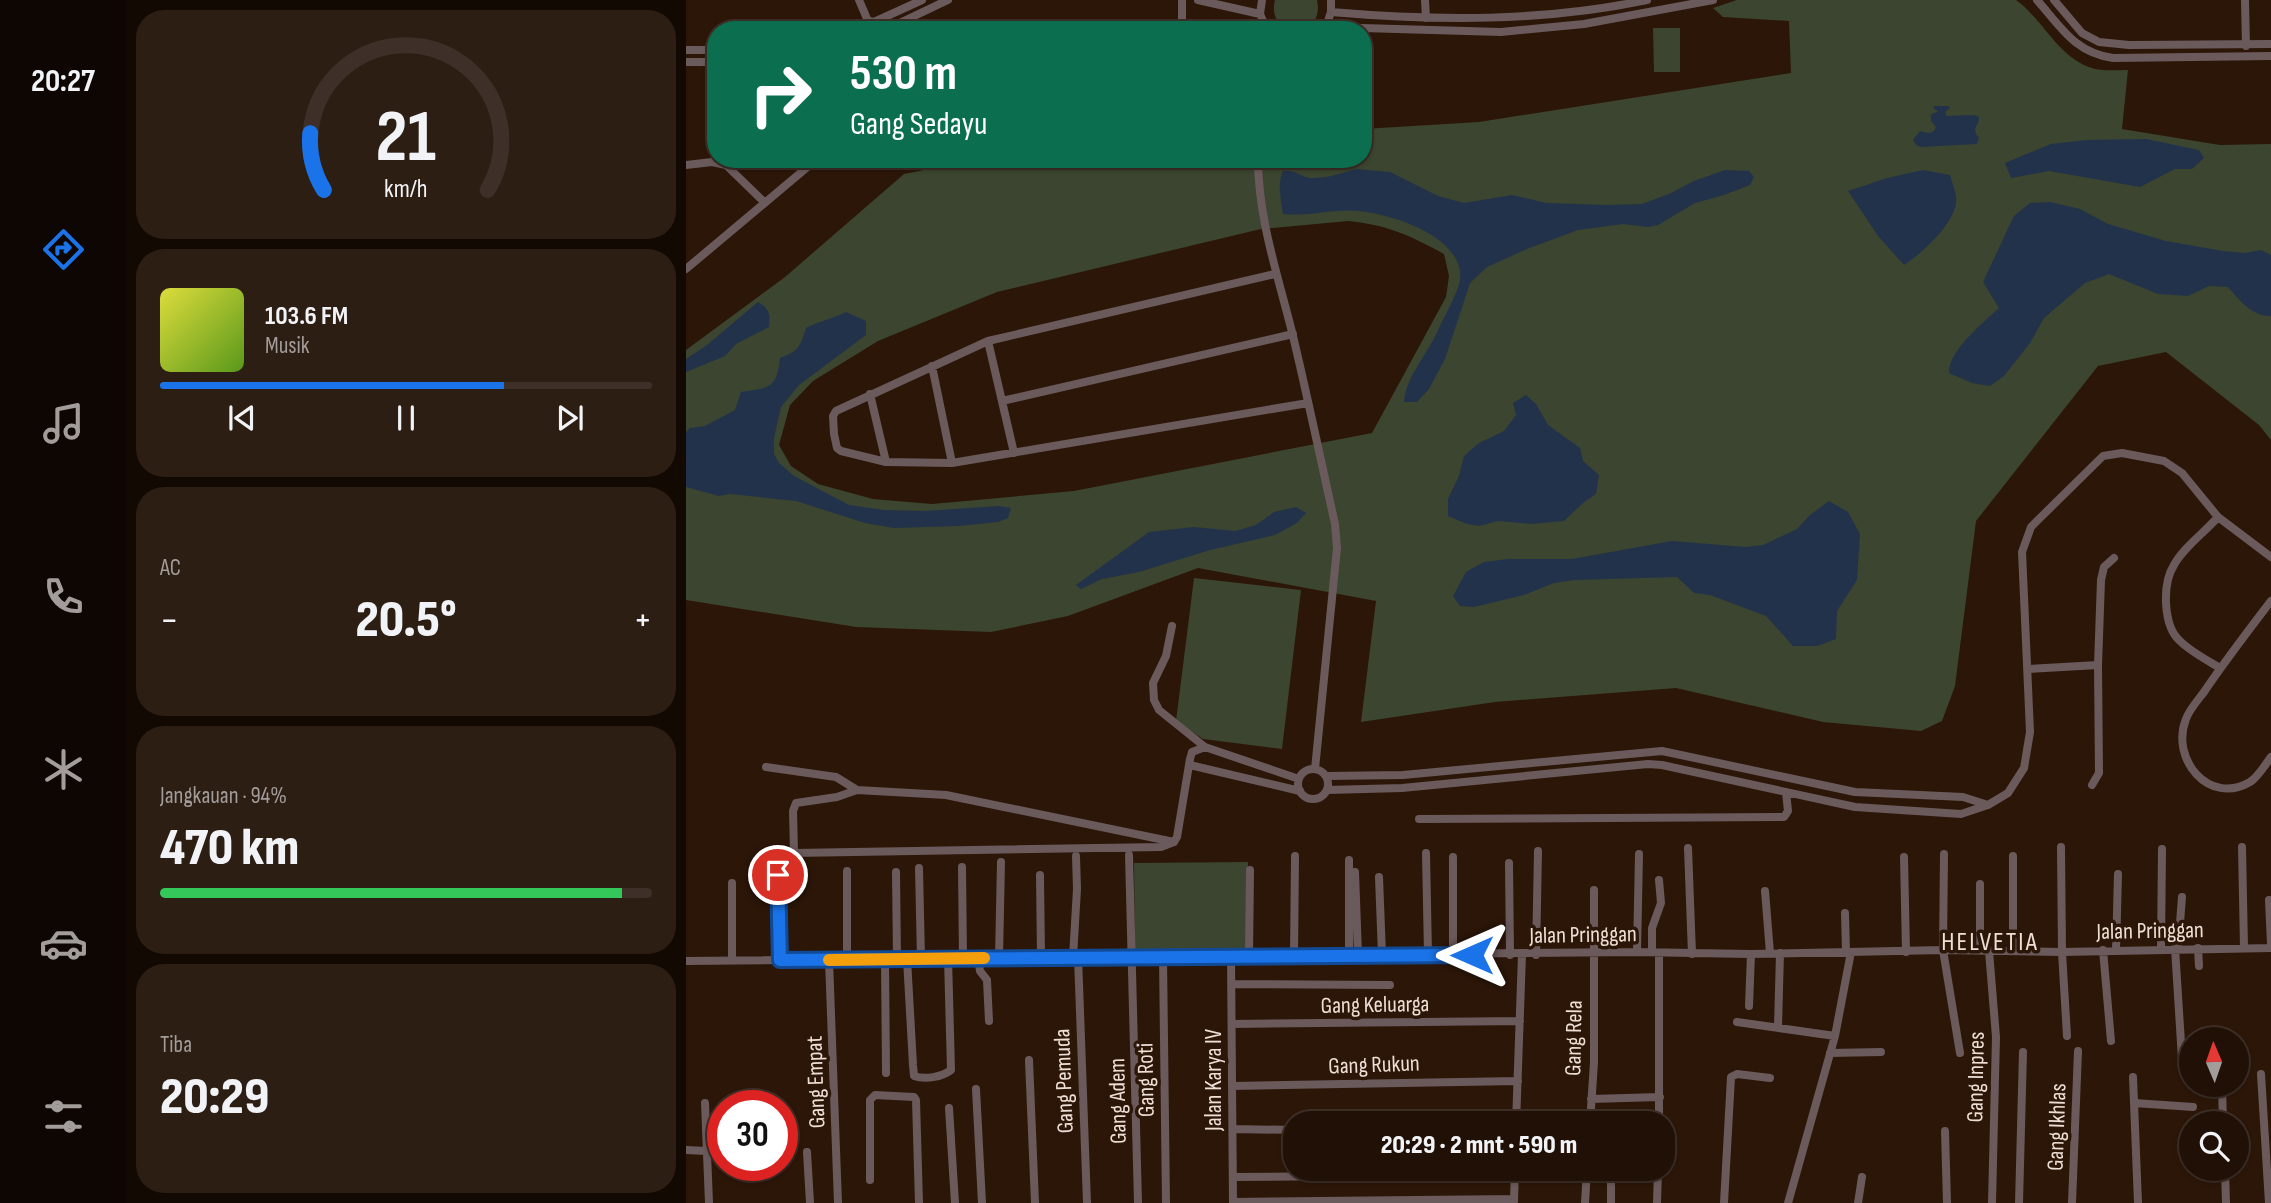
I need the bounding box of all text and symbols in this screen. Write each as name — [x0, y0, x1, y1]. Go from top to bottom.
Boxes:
text: 530 m — [850, 45, 957, 104]
icon: right — [735, 49, 826, 140]
text: 20:27 — [31, 62, 95, 101]
text: 21 — [376, 95, 436, 183]
text: Gang Sedayu — [850, 105, 987, 144]
text: km/h — [384, 174, 428, 205]
icon: directions — [39, 225, 88, 274]
text: 103.6 FM — [265, 301, 348, 332]
text: Musik — [265, 332, 310, 360]
icon: music — [39, 399, 88, 448]
icon: previous — [223, 399, 261, 437]
icon: pause — [387, 399, 425, 437]
icon: next — [551, 399, 589, 437]
text: AC — [160, 554, 181, 582]
icon: phone — [39, 572, 88, 621]
text: 20.5° — [355, 589, 457, 652]
text: − — [160, 598, 179, 643]
text: + — [633, 598, 652, 643]
icon: climate — [39, 745, 88, 794]
text: Jangkauan · 94% — [160, 782, 287, 810]
text: 470 km — [160, 817, 299, 880]
pin — [748, 845, 808, 905]
icon: arrive — [759, 856, 797, 894]
street label: Jalan Pringgan — [2095, 916, 2204, 946]
position arrow — [1435, 918, 1509, 992]
icon: car — [39, 919, 88, 968]
street label: Jalan Pringgan — [1528, 920, 1637, 950]
district label: HELVETIA — [1941, 927, 2039, 958]
street label: Gang Keluarga — [1320, 990, 1430, 1020]
street label: Gang Rela — [1559, 1000, 1589, 1076]
north arrow — [2179, 1027, 2249, 1097]
map controls — [2179, 1027, 2249, 1181]
street label: Gang Pemuda — [1048, 1028, 1080, 1134]
street label: Jalan Karya IV — [1200, 1028, 1228, 1132]
text: Tiba — [160, 1031, 192, 1059]
street label: Gang Inpres — [1961, 1031, 1991, 1123]
street label: Gang Empat — [800, 1035, 832, 1129]
street label: Gang Roti — [1131, 1043, 1161, 1117]
street label: Gang Rukun — [1328, 1049, 1420, 1081]
street label: Gang Adem — [1103, 1058, 1133, 1144]
text: 20:29 — [160, 1066, 269, 1129]
street label: Gang Ikhlas — [2041, 1083, 2073, 1171]
speed limit sign: 30 — [707, 1090, 798, 1181]
icon: filters — [39, 1092, 88, 1141]
button: search — [2179, 1111, 2249, 1181]
text: 20:29 · 2 mnt · 590 m — [1381, 1130, 1577, 1161]

